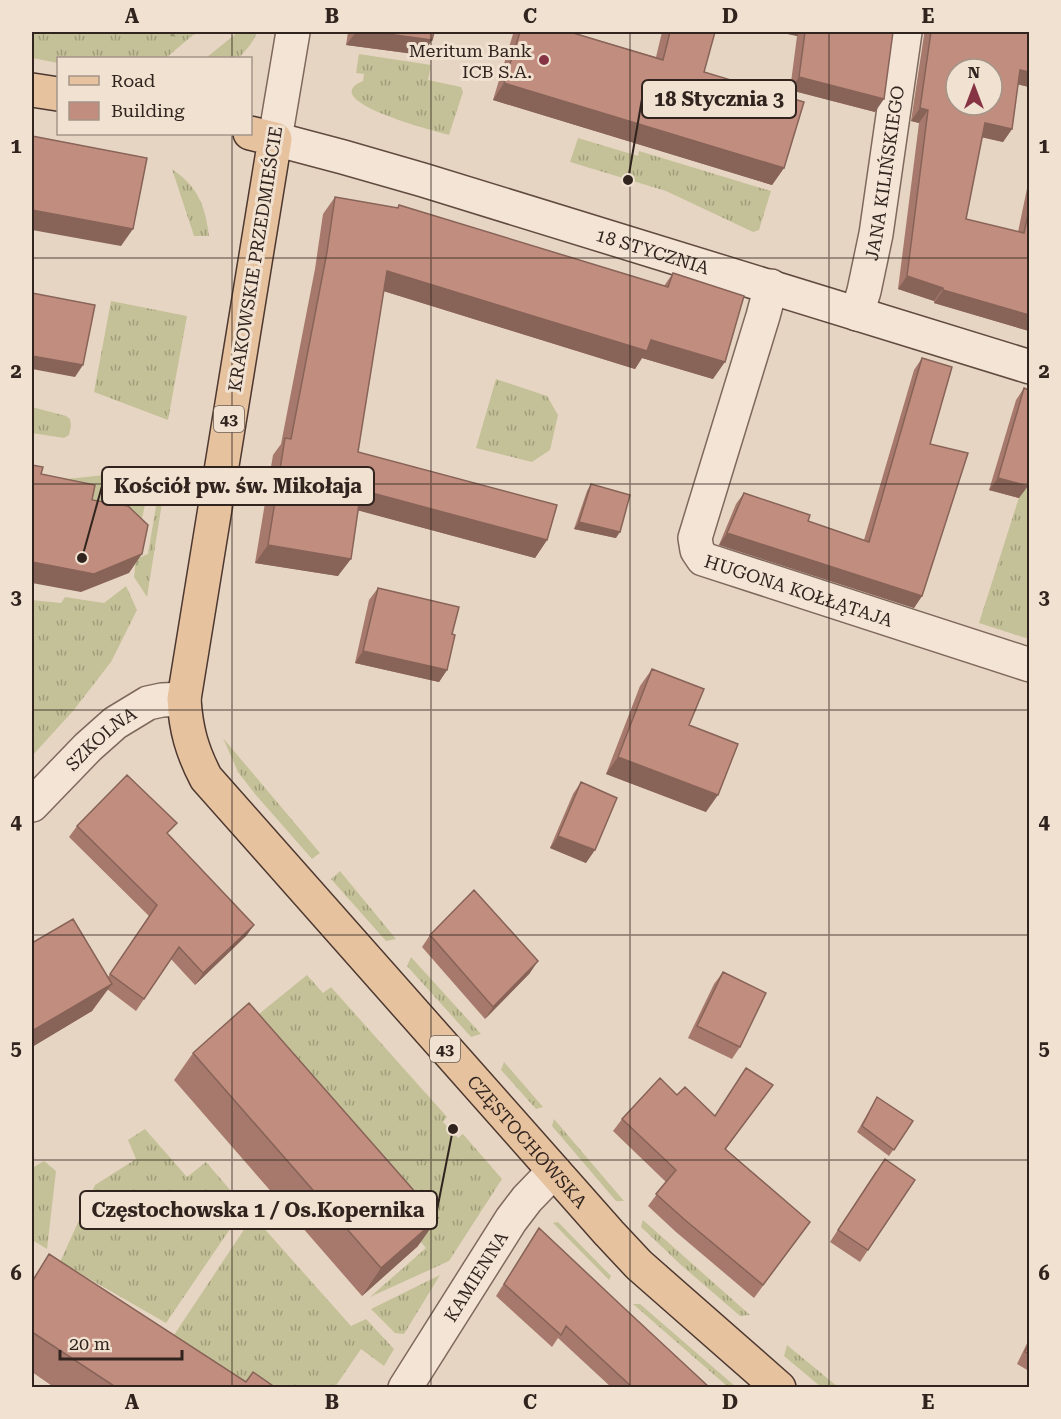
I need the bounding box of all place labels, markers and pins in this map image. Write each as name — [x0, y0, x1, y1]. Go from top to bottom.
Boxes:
place label: Meritum Bank ICB S.A. — [409, 40, 532, 82]
marker: Meritum Bank ICB S.A. — [537, 53, 551, 67]
callout: 18 Stycznia 3 — [642, 80, 796, 118]
callout: Kościół pw. św. Mikołaja — [102, 467, 374, 505]
callout: Częstochowska 1 / Os.Kopernika — [80, 1191, 437, 1229]

